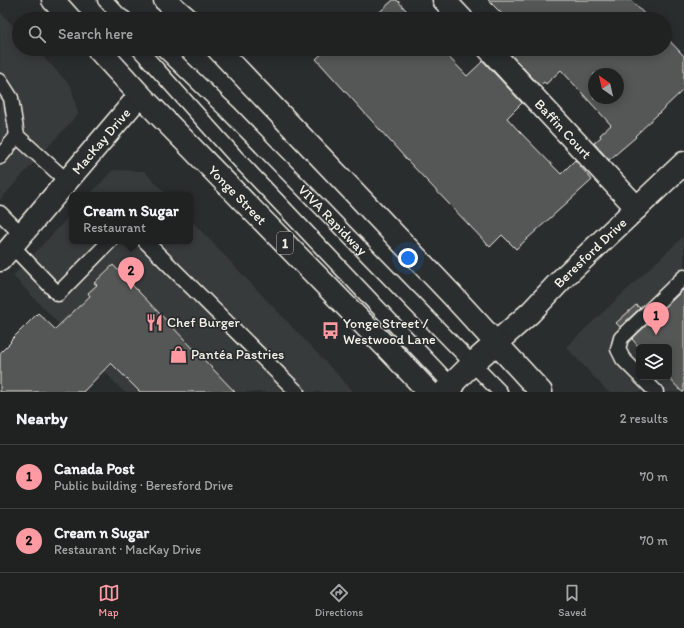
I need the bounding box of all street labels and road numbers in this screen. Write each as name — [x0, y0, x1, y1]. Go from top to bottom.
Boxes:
street label: Baffin Court — [531, 96, 595, 163]
street label: MacKay Drive — [68, 104, 134, 178]
street label: Yonge Street — [204, 162, 270, 229]
street label: VIVA Rapidway — [294, 181, 371, 259]
street label: Beresford Drive — [550, 214, 631, 292]
road number: 1 — [277, 232, 293, 254]

